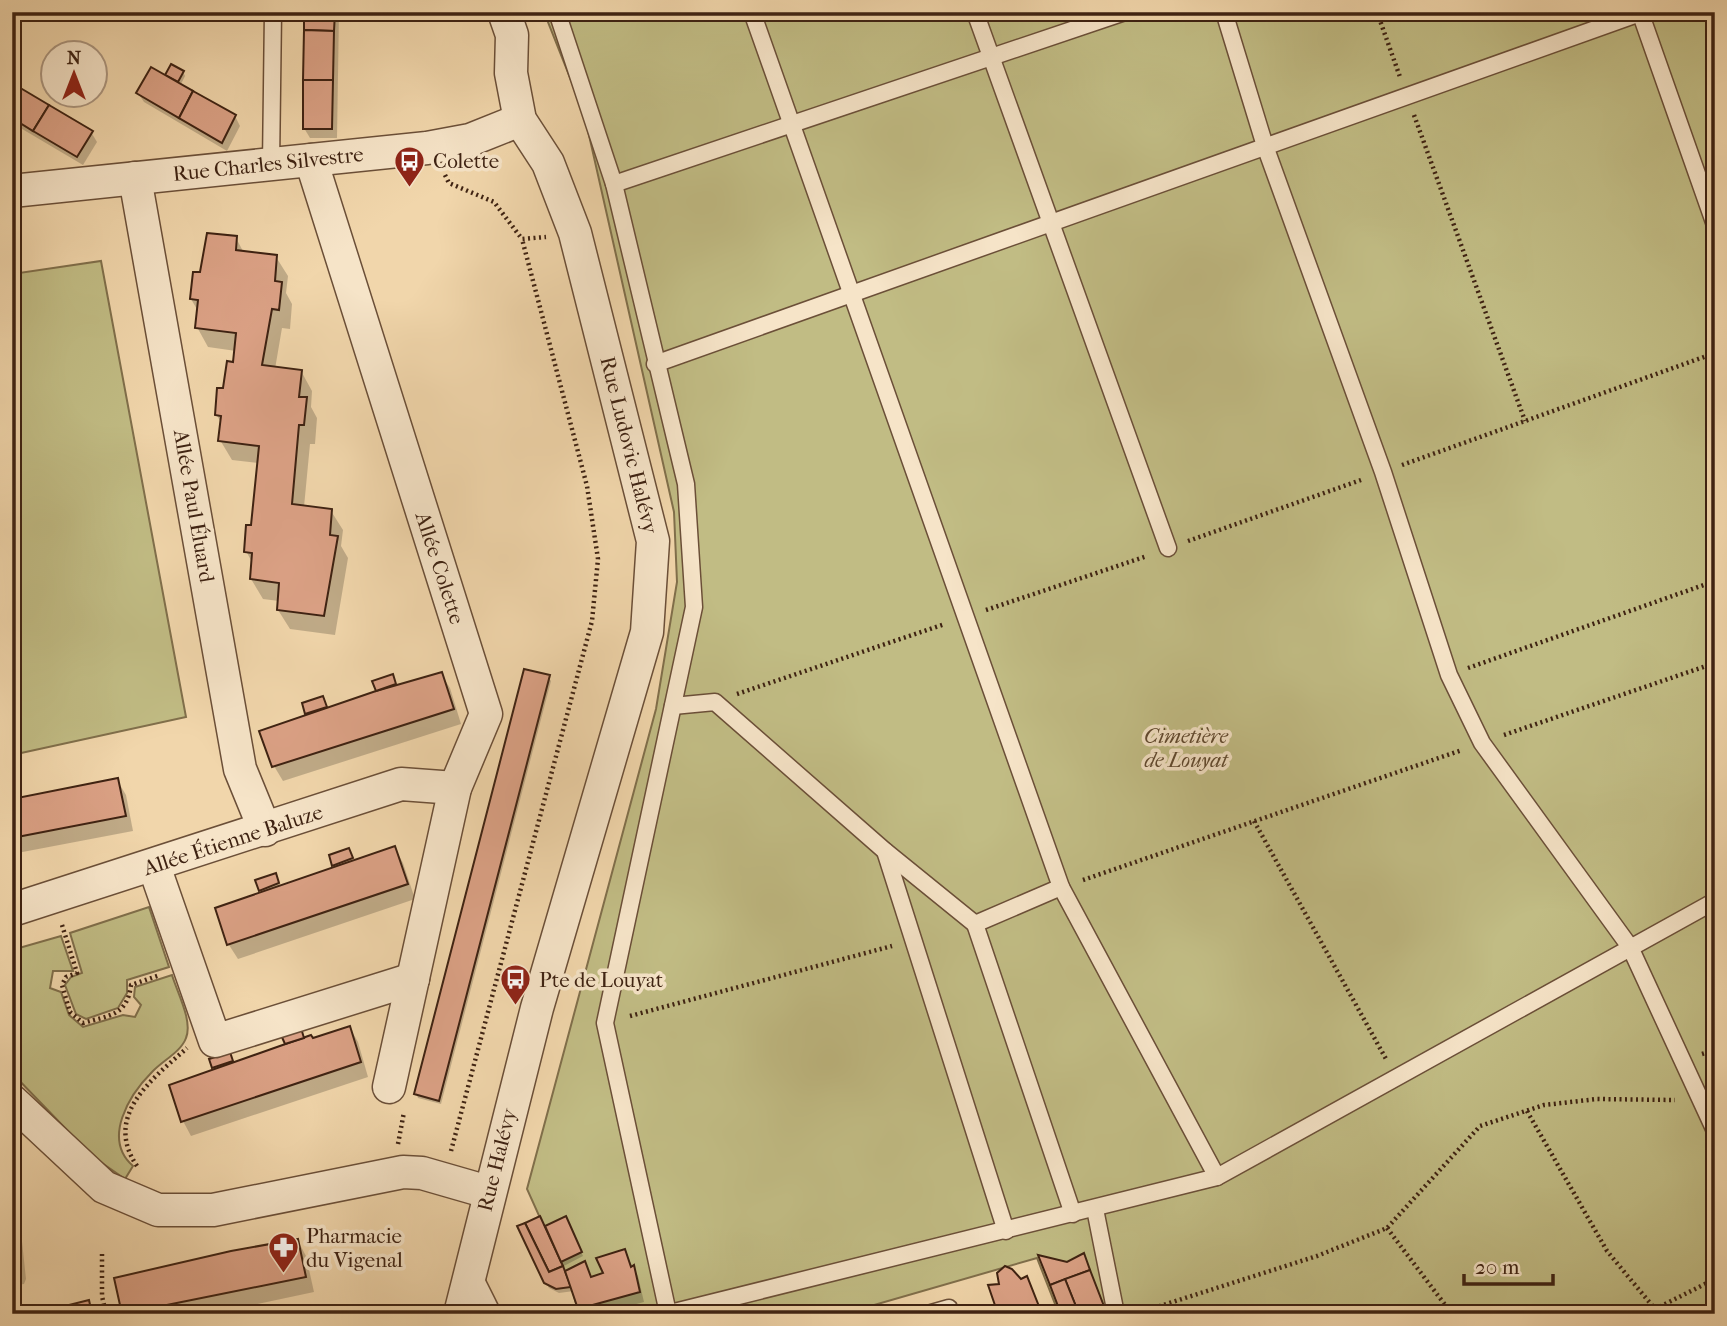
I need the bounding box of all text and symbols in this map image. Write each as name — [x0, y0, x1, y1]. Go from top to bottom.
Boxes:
north arrow — [38, 38, 108, 108]
text: N — [67, 47, 82, 69]
street label: Rue Charles Silvestre — [171, 142, 365, 186]
bus stop icon: Colette — [393, 144, 427, 188]
place label: Colette — [433, 149, 499, 173]
street label: Rue Ludovic Halévy — [595, 354, 663, 537]
street label: Allée Paul Éluard — [169, 427, 219, 585]
street label: Allée Colette — [410, 508, 469, 627]
park label: Cimetière de Louyat — [1144, 724, 1229, 772]
street label: Allée Étienne Baluze — [139, 800, 326, 881]
bus stop icon: Pte de Louyat — [499, 963, 533, 1007]
place label: Pte de Louyat — [539, 968, 664, 992]
street label: Rue Halévy — [473, 1105, 522, 1214]
place label: Pharmacie du Vigenal — [306, 1224, 403, 1272]
pharmacy icon: Pharmacie du Vigenal — [266, 1231, 300, 1275]
scale bar — [1464, 1242, 1554, 1286]
text: 20 m — [1475, 1255, 1520, 1279]

